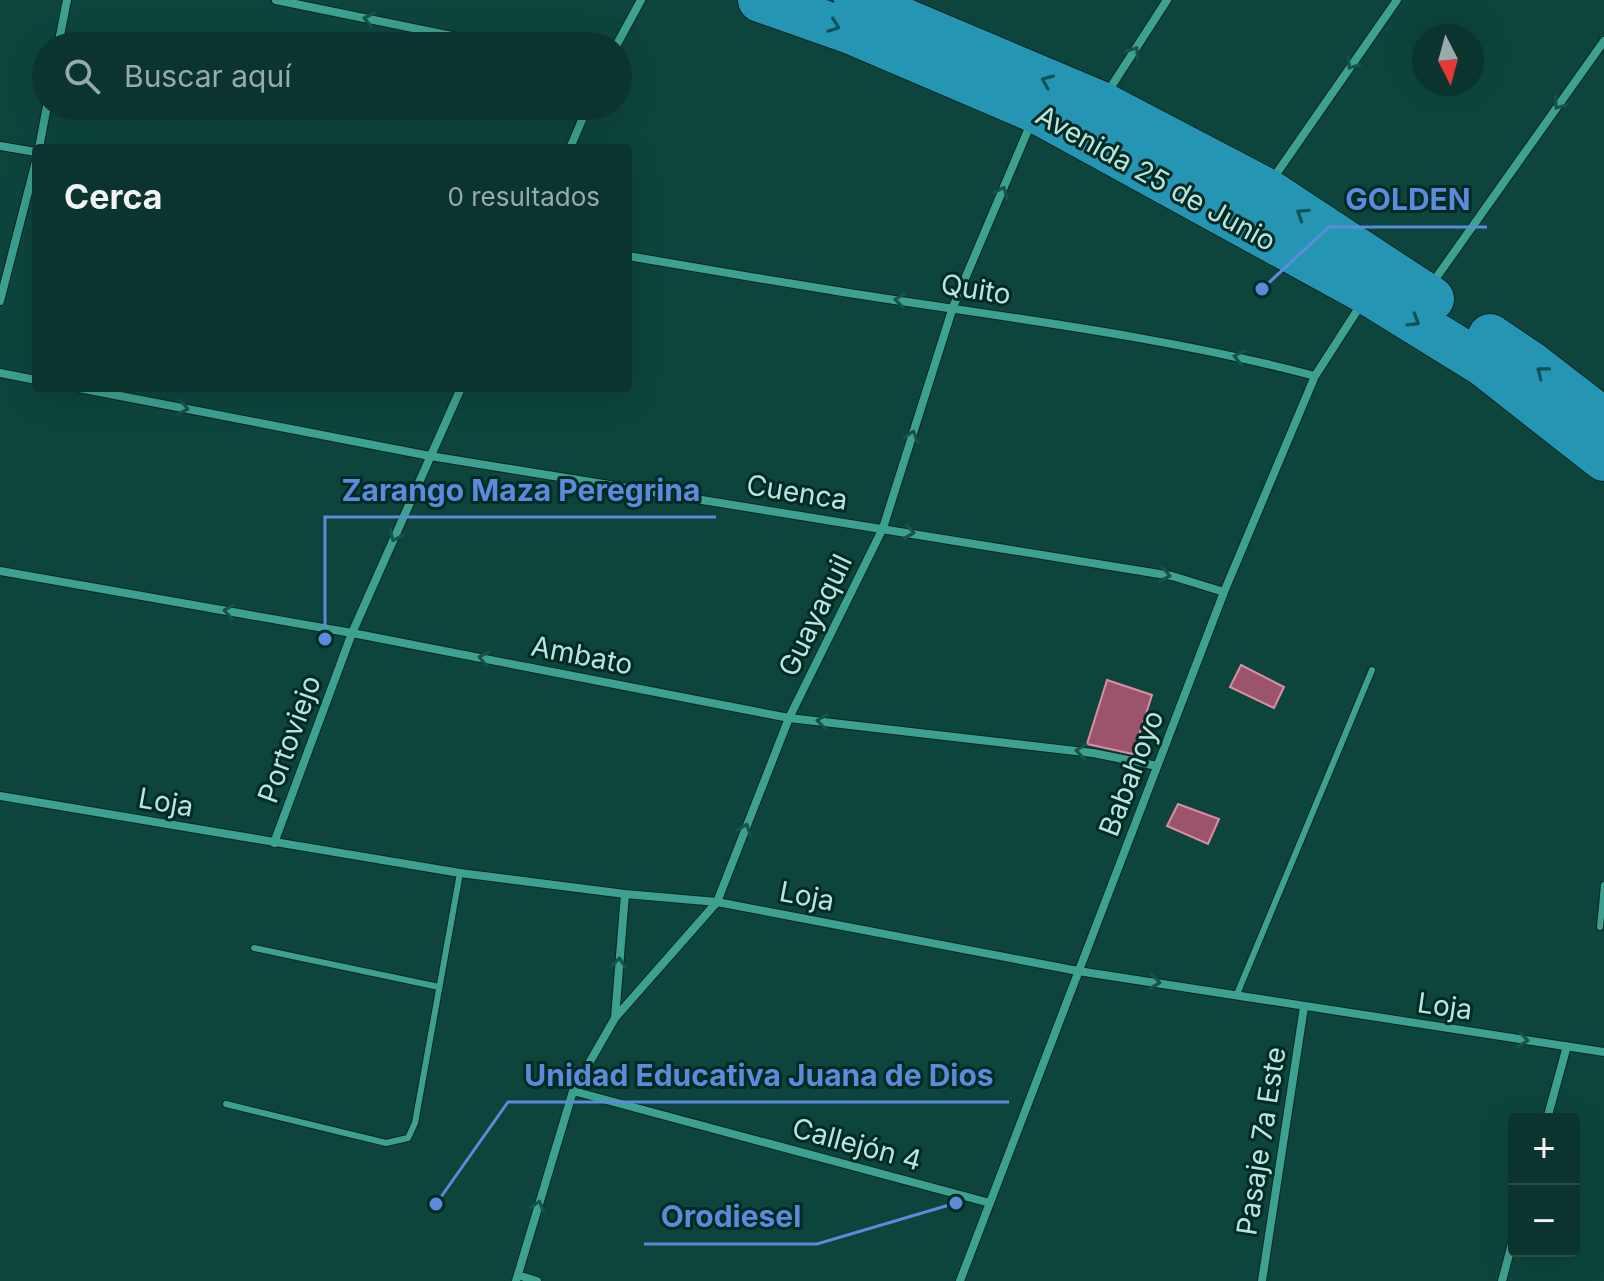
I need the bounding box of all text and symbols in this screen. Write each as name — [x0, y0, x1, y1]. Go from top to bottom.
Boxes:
one-way arrow — [363, 11, 377, 28]
one-way arrow — [826, 16, 840, 33]
north arrow — [1412, 24, 1484, 96]
search box — [32, 32, 632, 120]
one-way arrow — [1124, 46, 1139, 60]
icon: search — [60, 54, 104, 98]
one-way arrow — [1347, 56, 1362, 70]
text: Buscar aquí — [124, 58, 291, 94]
one-way arrow — [1041, 74, 1055, 90]
one-way arrow — [1554, 96, 1569, 110]
street label: Avenida 25 de Junio — [1030, 98, 1282, 258]
callout: GOLDEN — [1329, 173, 1487, 227]
text: Cerca — [64, 176, 163, 217]
text: 0 resultados — [448, 181, 600, 212]
text: GOLDEN — [1345, 181, 1471, 217]
one-way arrow — [992, 186, 1008, 200]
one-way arrow — [1296, 208, 1311, 223]
street label: Quito — [939, 267, 1013, 311]
one-way arrow — [893, 292, 907, 309]
one-way arrow — [1405, 312, 1420, 327]
one-way arrow — [1233, 349, 1247, 366]
one-way arrow — [1536, 368, 1551, 382]
one-way arrow — [177, 399, 190, 416]
one-way arrow — [903, 429, 919, 443]
callout: Zarango Maza Peregrina — [325, 463, 716, 517]
street label: Cuenca — [744, 467, 850, 517]
text: Zarango Maza Peregrina — [342, 472, 700, 508]
one-way arrow — [902, 523, 915, 540]
one-way arrow — [389, 527, 405, 542]
street label: Guayaquil — [771, 549, 859, 681]
one-way arrow — [1158, 566, 1172, 583]
one-way arrow — [222, 604, 235, 621]
street label: Ambato — [528, 629, 636, 681]
one-way arrow — [477, 651, 491, 668]
street label: Portoviejo — [250, 671, 328, 807]
street label: Babahoyo — [1091, 705, 1171, 841]
one-way arrow — [815, 713, 828, 730]
one-way arrow — [1074, 743, 1087, 760]
street label: Loja — [136, 780, 196, 824]
one-way arrow — [736, 823, 752, 837]
street label: Loja — [777, 874, 837, 918]
one-way arrow — [611, 956, 628, 969]
one-way arrow — [1149, 973, 1162, 990]
street label: Loja — [1415, 985, 1475, 1027]
one-way arrow — [1516, 1031, 1530, 1048]
street label: Pasaje 7a Este — [1229, 1044, 1293, 1238]
callout: Unidad Educativa Juana de Dios — [508, 1048, 1009, 1102]
text: Unidad Educativa Juana de Dios — [524, 1057, 994, 1093]
street label: Callejón 4 — [789, 1110, 925, 1178]
map controls — [1508, 1113, 1580, 1257]
button: + — [1508, 1113, 1580, 1185]
button: − — [1508, 1185, 1580, 1257]
callout: Orodiesel — [644, 1190, 817, 1244]
text: Orodiesel — [661, 1198, 801, 1234]
one-way arrow — [529, 1200, 545, 1214]

